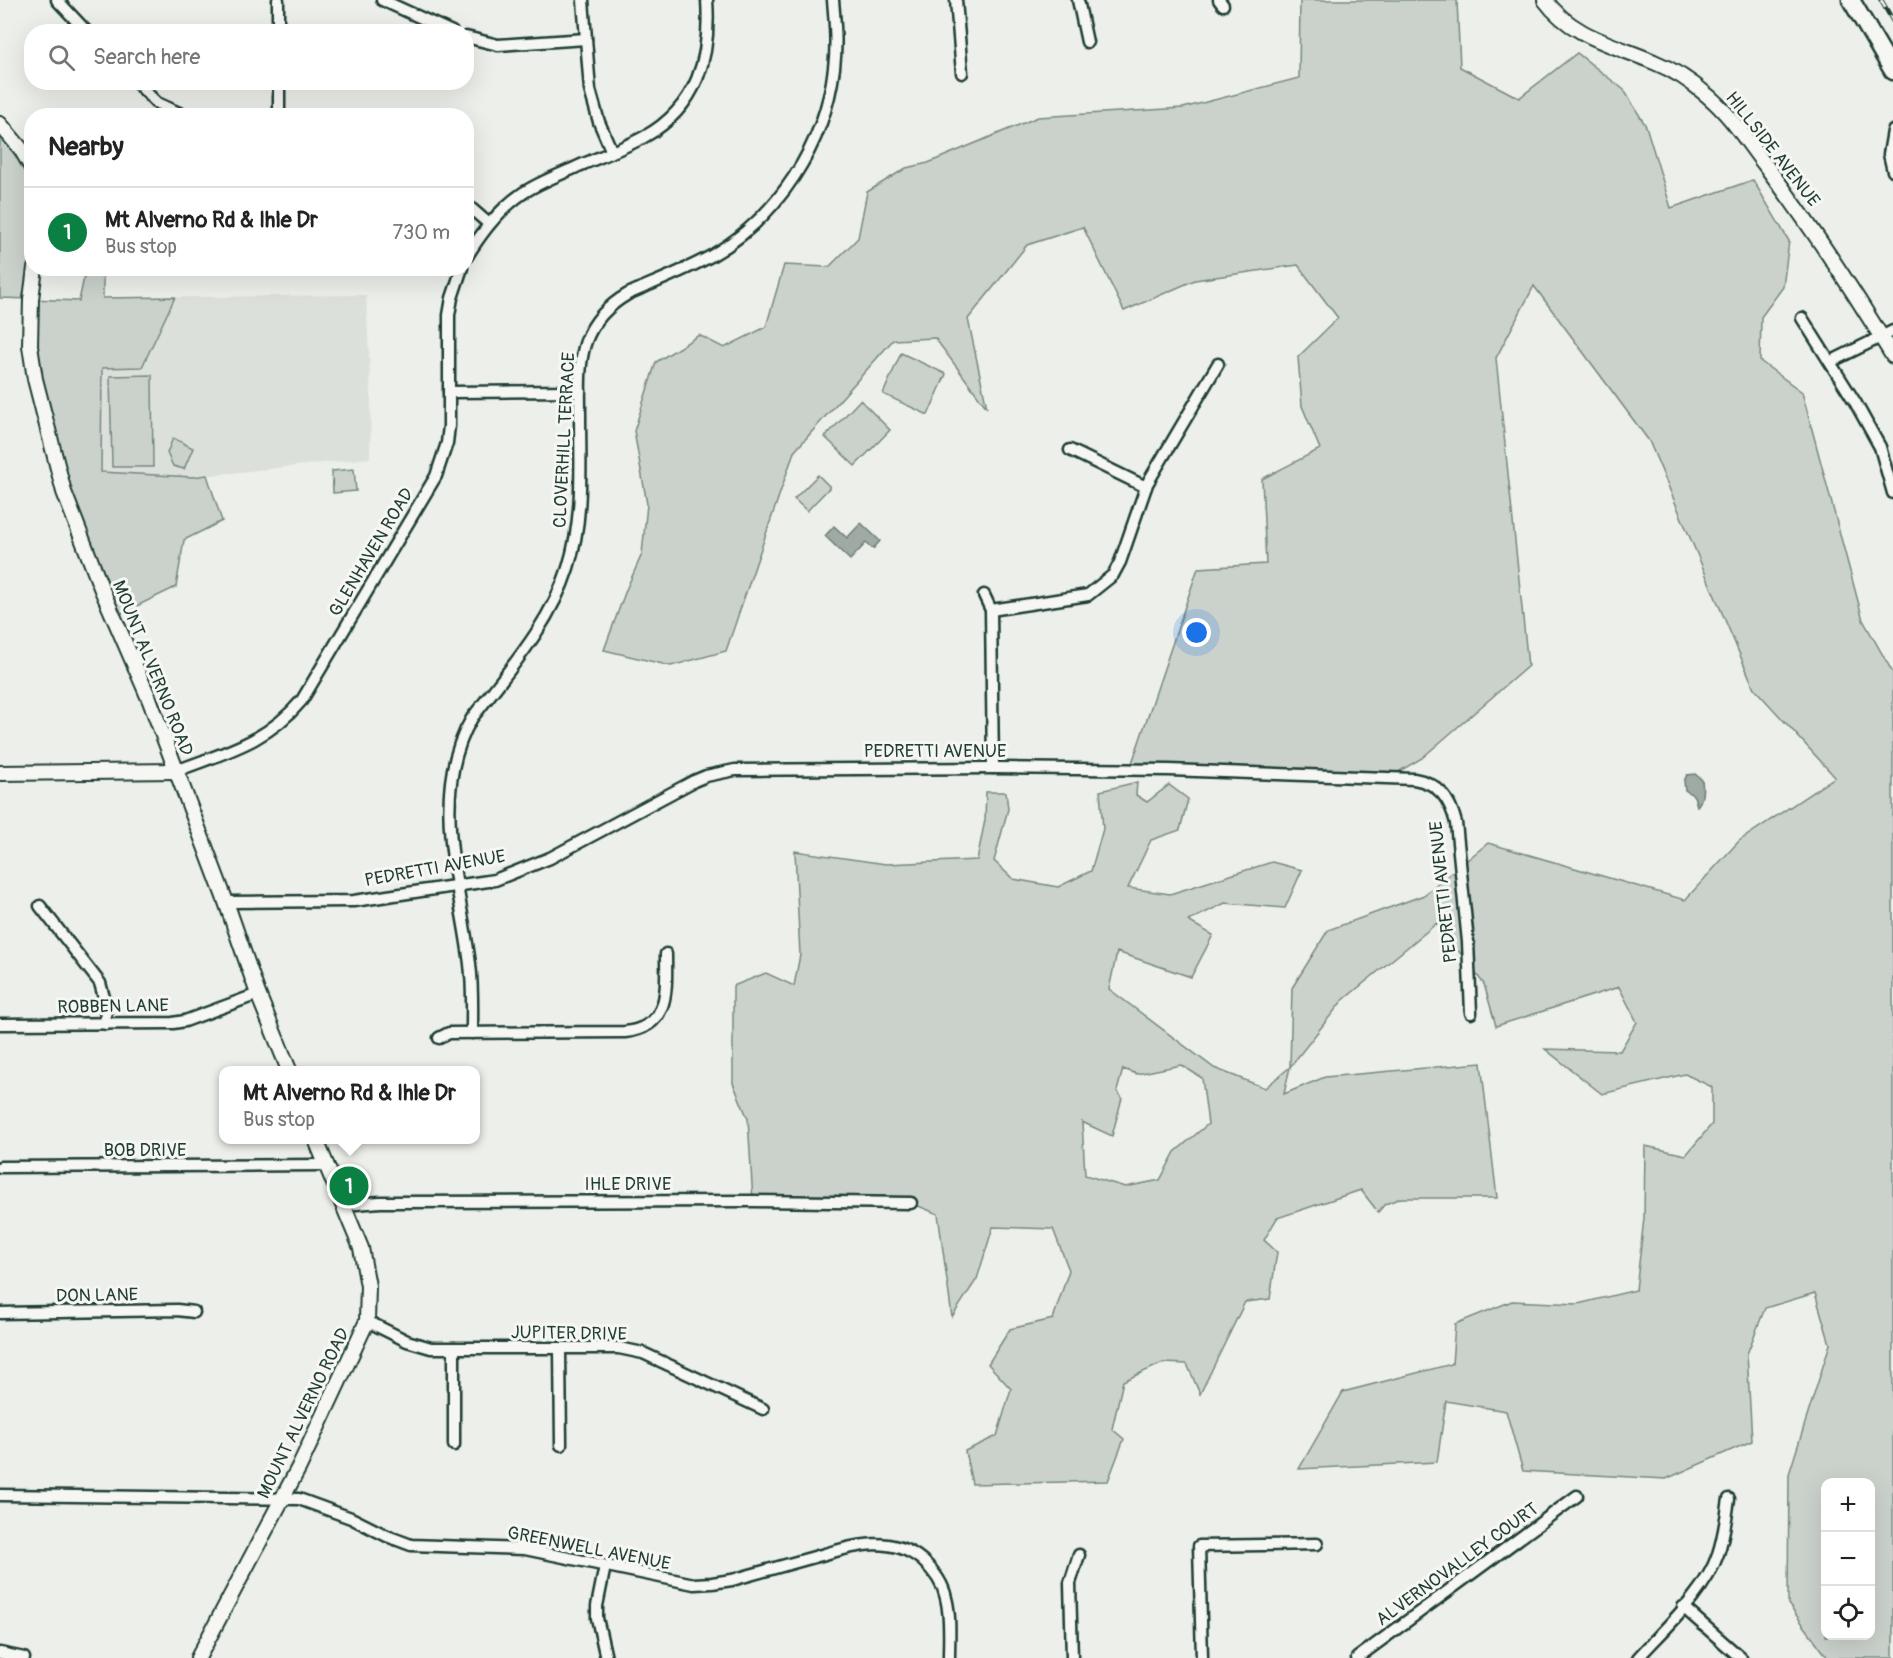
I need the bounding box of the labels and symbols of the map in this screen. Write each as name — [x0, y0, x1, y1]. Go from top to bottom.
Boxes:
street label: HILLSIDE AVENUE — [1720, 87, 1825, 212]
street label: CLOVERHILL TERRACE — [548, 351, 581, 529]
street label: GLENHAVEN ROAD — [324, 484, 419, 621]
street label: MOUNT ALVERNO ROAD — [107, 577, 198, 759]
your location — [1182, 618, 1211, 647]
street label: PEDRETTI AVENUE — [864, 740, 1006, 763]
street label: PEDRETTI AVENUE — [1425, 820, 1462, 964]
street label: PEDRETTI AVENUE — [363, 845, 507, 892]
street label: ROBBEN LANE — [57, 994, 169, 1019]
street label: BOB DRIVE — [104, 1139, 186, 1162]
pin: 1 — [330, 1164, 368, 1208]
street label: IHLE DRIVE — [585, 1173, 671, 1196]
street label: DON LANE — [56, 1283, 138, 1308]
street label: JUPITER DRIVE — [511, 1321, 627, 1346]
street label: MOUNT ALVERNO ROAD — [252, 1324, 355, 1502]
street label: ALVERNOVALLEY COURT — [1372, 1498, 1543, 1631]
street label: GREENWELL AVENUE — [505, 1521, 672, 1576]

